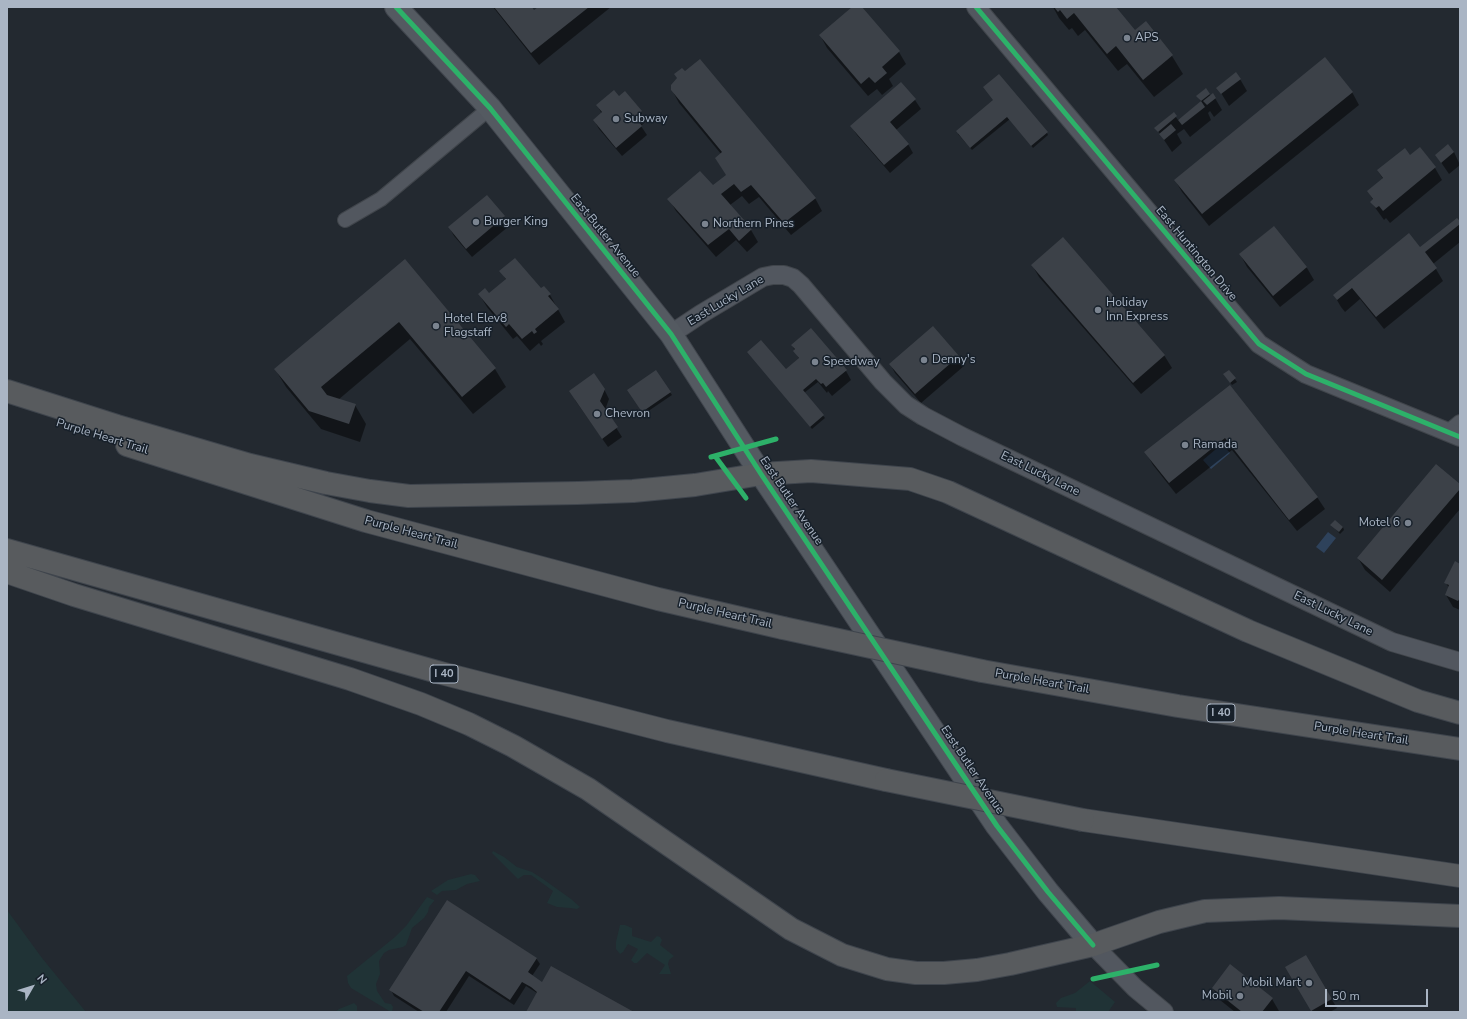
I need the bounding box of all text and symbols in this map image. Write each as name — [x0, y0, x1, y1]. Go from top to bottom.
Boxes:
place label: APS — [1135, 31, 1159, 45]
marker: APS — [1122, 33, 1132, 43]
place label: Subway — [624, 112, 667, 126]
marker: Subway — [611, 114, 621, 124]
street label: East Butler Avenue — [567, 191, 643, 281]
street label: East Huntington Drive — [1152, 204, 1240, 304]
place label: Burger King — [484, 215, 548, 229]
marker: Burger King — [471, 217, 481, 227]
place label: Northern Pines — [713, 217, 794, 231]
marker: Northern Pines — [700, 219, 710, 229]
street label: East Lucky Lane — [685, 273, 767, 329]
place label: Holiday Inn Express — [1106, 296, 1168, 324]
marker: Holiday Inn Express — [1093, 305, 1103, 315]
place label: Hotel Elev8 Flagstaff — [444, 312, 507, 340]
marker: Hotel Elev8 Flagstaff — [431, 321, 441, 331]
place label: Denny's — [932, 353, 975, 367]
place label: Speedway — [823, 355, 880, 369]
marker: Denny's — [919, 355, 929, 365]
marker: Speedway — [810, 357, 820, 367]
place label: Chevron — [605, 407, 650, 421]
marker: Chevron — [592, 409, 602, 419]
street label: Purple Heart Trail — [54, 416, 150, 458]
place label: Ramada — [1193, 438, 1237, 452]
marker: Ramada — [1180, 440, 1190, 450]
street label: East Lucky Lane — [998, 449, 1082, 499]
street label: East Butler Avenue — [756, 454, 826, 548]
street label: Purple Heart Trail — [363, 514, 459, 552]
place label: Motel 6 — [1359, 516, 1400, 530]
marker: Motel 6 — [1403, 518, 1413, 528]
street label: East Lucky Lane — [1291, 589, 1375, 639]
street label: Purple Heart Trail — [677, 596, 773, 632]
road number: I 40 — [430, 665, 458, 683]
street label: Purple Heart Trail — [994, 667, 1090, 697]
road number: I 40 — [1207, 704, 1235, 722]
street label: Purple Heart Trail — [1313, 719, 1409, 749]
street label: East Butler Avenue — [937, 723, 1007, 817]
north arrow — [12, 967, 52, 1007]
text: N — [33, 971, 50, 987]
place label: Mobil Mart — [1242, 976, 1301, 990]
marker: Mobil Mart — [1304, 978, 1314, 988]
scale bar — [1327, 981, 1430, 1007]
text: 50 m — [1332, 988, 1360, 1004]
place label: Mobil — [1202, 989, 1232, 1003]
marker: Mobil — [1235, 991, 1245, 1001]

